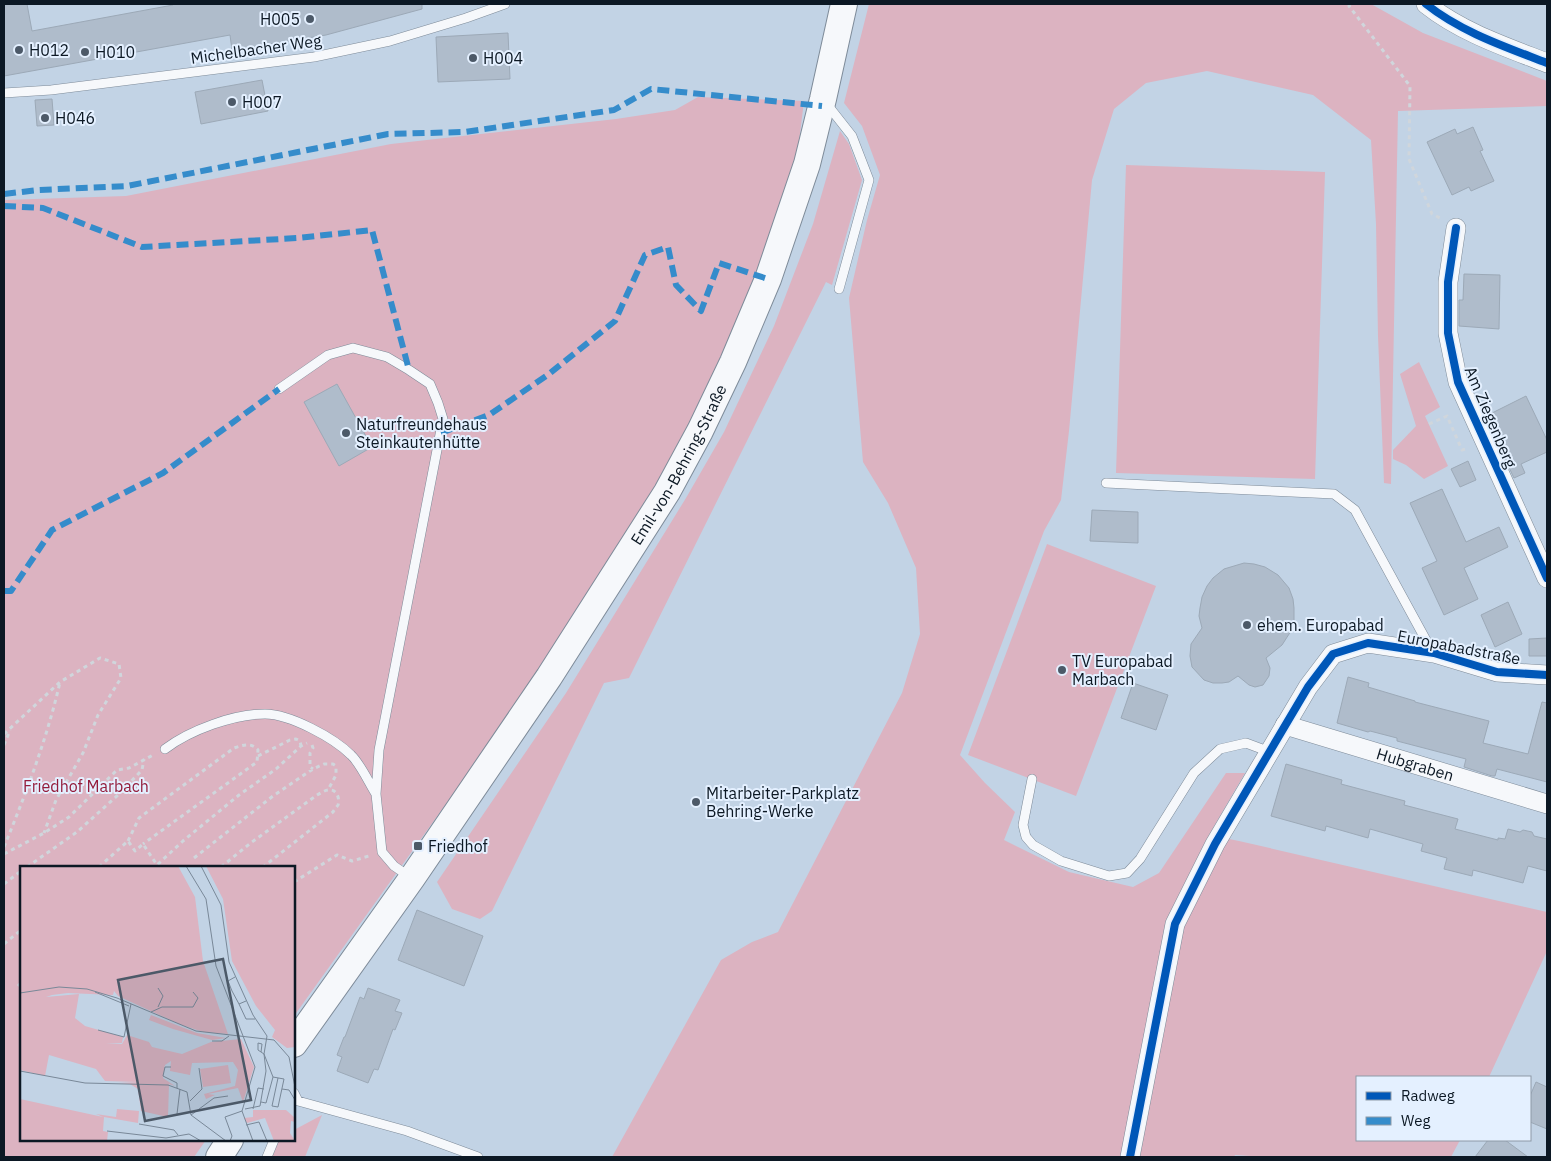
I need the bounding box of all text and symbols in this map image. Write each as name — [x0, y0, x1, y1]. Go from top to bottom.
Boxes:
place label: H005 — [260, 9, 300, 29]
marker: H005 — [304, 13, 316, 25]
street label: Michelbacher Weg — [189, 30, 323, 68]
place label: H012 — [29, 40, 69, 60]
place label: H010 — [95, 42, 135, 62]
marker: H012 — [13, 44, 25, 56]
marker: H010 — [79, 46, 91, 58]
place label: H004 — [483, 48, 523, 68]
marker: H004 — [467, 52, 479, 64]
place label: H007 — [242, 92, 282, 112]
marker: H007 — [226, 96, 238, 108]
place label: H046 — [55, 108, 95, 128]
marker: H046 — [39, 112, 51, 124]
street label: Am Ziegenberg — [1461, 363, 1522, 471]
street label: Emil-von-Behring-Straße — [626, 381, 731, 548]
place label: Naturfreundehaus Steinkautenhütte — [356, 414, 487, 452]
marker: Naturfreundehaus Steinkautenhütte — [340, 427, 352, 439]
place label: ehem. Europabad — [1257, 615, 1384, 635]
marker: ehem. Europabad — [1241, 619, 1253, 631]
street label: Europabadstraße — [1396, 625, 1522, 669]
place label: TV Europabad Marbach — [1072, 651, 1173, 689]
marker: TV Europabad Marbach — [1056, 664, 1068, 676]
street label: Hubgraben — [1374, 743, 1456, 785]
park label: Friedhof Marbach — [23, 776, 149, 796]
place label: Mitarbeiter-Parkplatz Behring-Werke — [706, 783, 859, 821]
marker: Mitarbeiter-Parkplatz Behring-Werke — [690, 796, 702, 808]
place label: Friedhof — [428, 836, 488, 856]
marker: Friedhof — [412, 840, 424, 852]
inset map — [20, 866, 295, 1141]
legend — [1356, 1076, 1531, 1141]
text: Radweg — [1401, 1086, 1455, 1105]
text: Weg — [1401, 1111, 1430, 1130]

